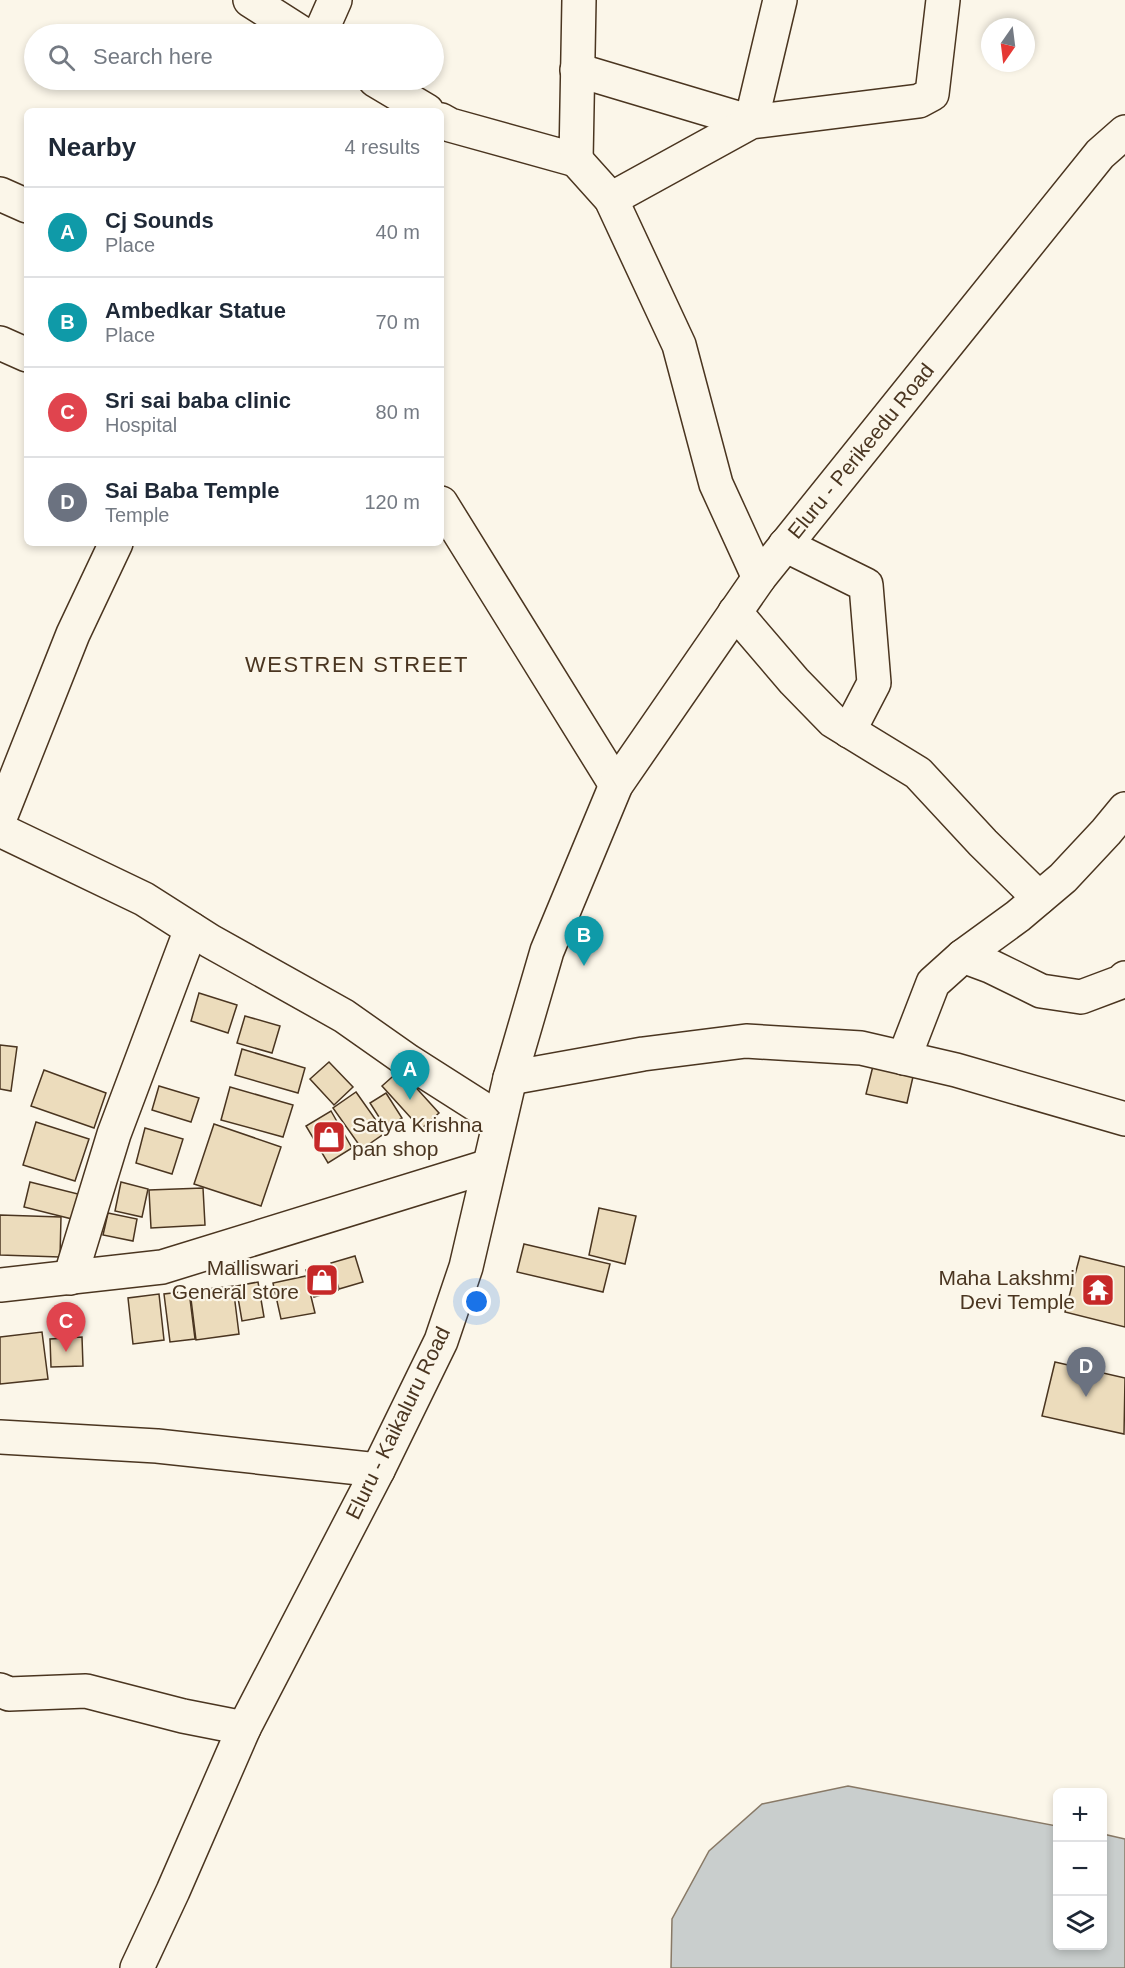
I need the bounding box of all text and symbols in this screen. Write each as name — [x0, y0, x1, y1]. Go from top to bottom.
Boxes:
north arrow — [981, 18, 1035, 72]
search box — [24, 24, 444, 90]
icon: search — [45, 41, 78, 74]
text: Search here — [93, 44, 213, 69]
text: Nearby — [48, 132, 136, 162]
text: 4 results — [344, 136, 420, 158]
text: Cj Sounds — [105, 208, 214, 233]
text: A — [60, 221, 75, 243]
text: 40 m — [376, 221, 420, 243]
text: Place — [105, 234, 155, 256]
text: Ambedkar Statue — [105, 298, 286, 323]
text: B — [60, 311, 75, 333]
text: 70 m — [376, 311, 420, 333]
text: Place — [105, 324, 155, 346]
street label: Eluru - Perikeedu Road — [783, 359, 938, 543]
text: Sri sai baba clinic — [105, 388, 291, 413]
text: C — [60, 401, 75, 423]
text: 80 m — [376, 401, 420, 423]
text: Hospital — [105, 414, 177, 436]
text: Sai Baba Temple — [105, 478, 279, 503]
text: D — [60, 491, 75, 513]
text: 120 m — [364, 491, 420, 513]
text: Temple — [105, 504, 169, 526]
district label: WESTREN STREET — [245, 652, 469, 677]
pin: B — [564, 916, 604, 966]
pin: A — [390, 1050, 430, 1100]
place label: Satya Krishna pan shop — [352, 1113, 483, 1160]
shop icon: Satya Krishna pan shop — [311, 1119, 347, 1155]
place label: Malliswari General store — [172, 1256, 299, 1303]
shop icon: Malliswari General store — [304, 1262, 340, 1298]
place label: Maha Lakshmi Devi Temple — [938, 1266, 1075, 1313]
temple icon: Maha Lakshmi Devi Temple — [1080, 1272, 1116, 1308]
your location — [462, 1287, 491, 1316]
pin: C — [46, 1302, 86, 1352]
street label: Eluru - Kaikaluru Road — [341, 1323, 454, 1523]
pin: D — [1066, 1348, 1106, 1397]
map controls — [1053, 1788, 1107, 1950]
button: + — [1053, 1788, 1107, 1842]
button: − — [1053, 1842, 1107, 1896]
button: layers — [1053, 1896, 1107, 1950]

